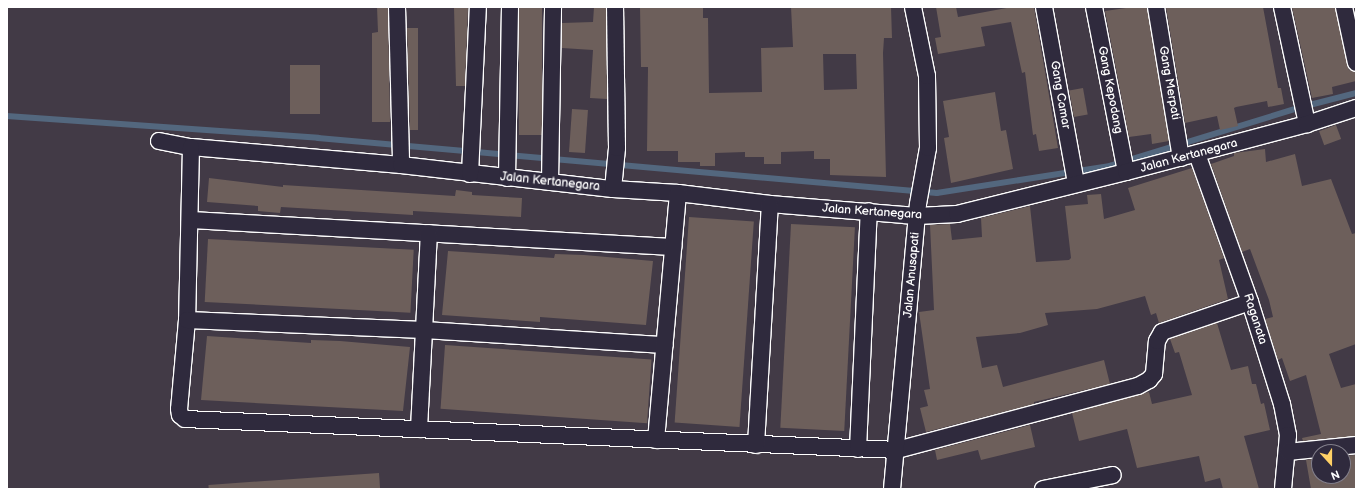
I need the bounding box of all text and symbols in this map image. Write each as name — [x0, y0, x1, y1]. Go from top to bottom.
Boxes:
street label: Gang Kepodang — [1094, 45, 1126, 135]
street label: Gang Merpati — [1155, 45, 1183, 121]
street label: Gang Camar — [1047, 60, 1073, 130]
street label: Jalan Kertanegara — [1139, 136, 1239, 176]
street label: Jalan Kertanegara — [500, 170, 600, 194]
street label: Jalan Kertanegara — [822, 201, 922, 223]
street label: Jalan Anusapati — [901, 232, 923, 318]
street label: Raganata — [1240, 292, 1270, 346]
north arrow — [1311, 444, 1351, 484]
text: N — [1329, 467, 1341, 482]

